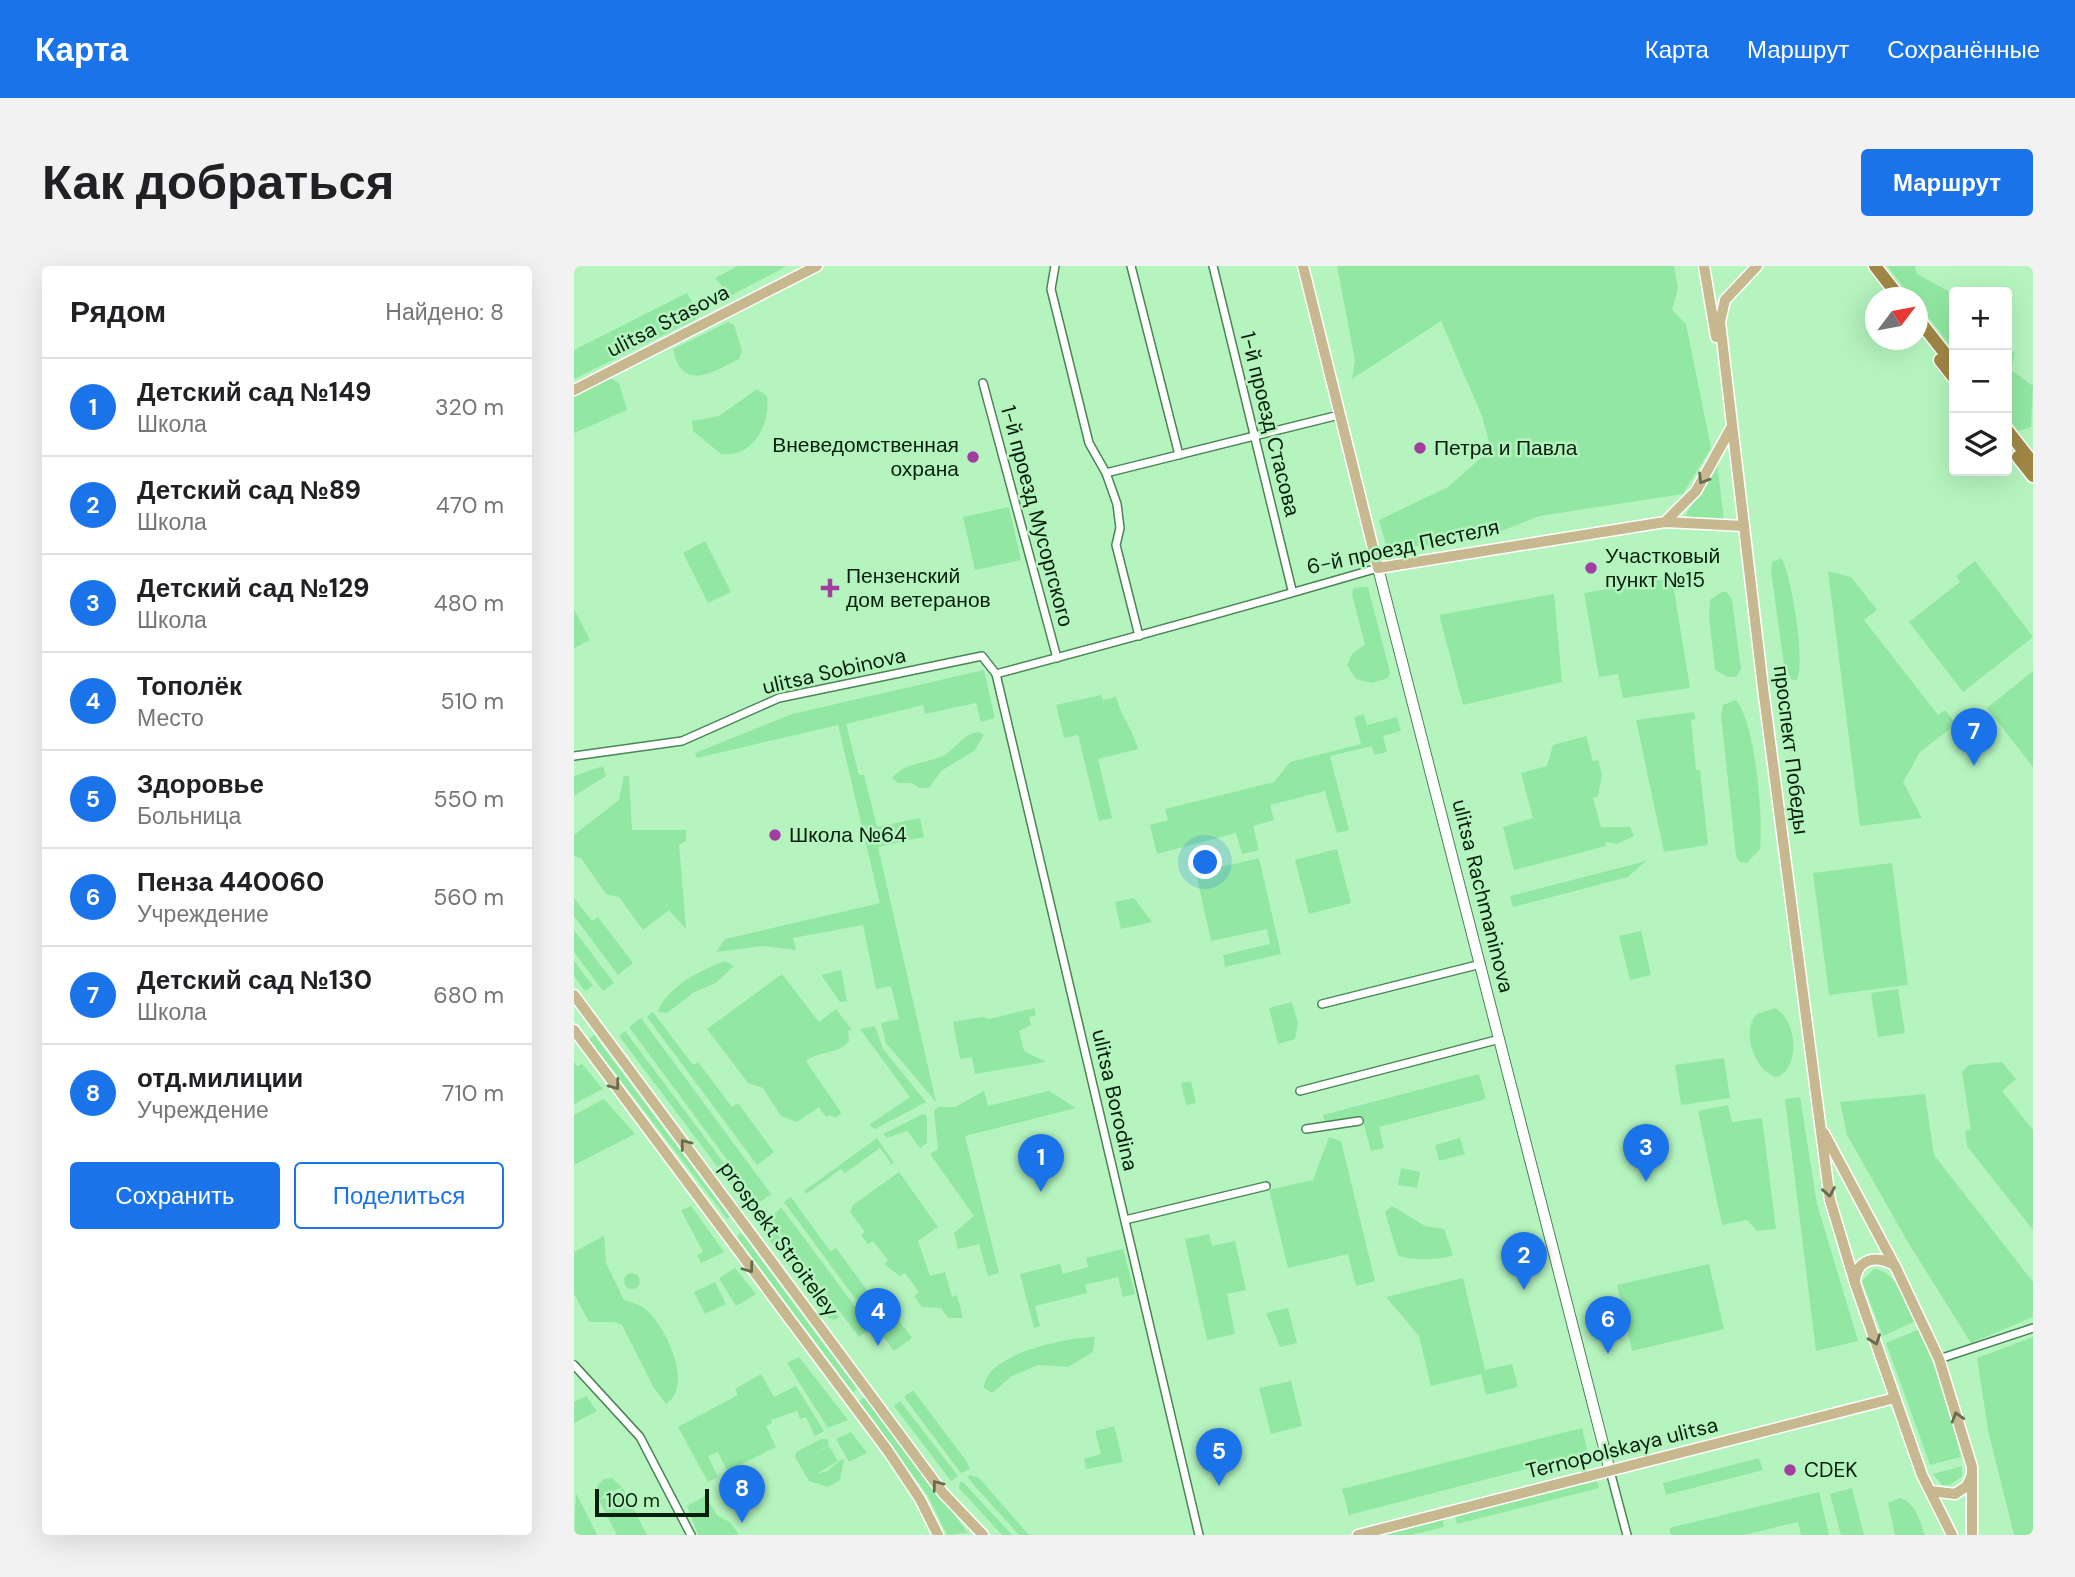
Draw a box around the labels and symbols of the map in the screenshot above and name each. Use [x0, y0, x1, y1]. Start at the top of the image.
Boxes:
street label: ulitsa Stasova [602, 278, 734, 364]
north arrow [1865, 287, 1928, 350]
street label: 1-й проезд Стасова [1234, 329, 1307, 520]
street label: 1-й проезд Мусоргского [994, 402, 1080, 630]
place label: Вневедомственная охрана [772, 431, 959, 483]
place label: Петра и Павла [1434, 434, 1578, 462]
marker: Петра и Павла [1412, 440, 1428, 456]
marker: Вневедомственная охрана [965, 449, 981, 465]
one-way arrow [1698, 471, 1711, 484]
street label: 6-й проезд Пестеля [1304, 513, 1502, 581]
place label: Участковый пункт №15 [1605, 542, 1720, 594]
marker: Участковый пункт №15 [1583, 560, 1599, 576]
place label: Пензенский дом ветеранов [846, 562, 991, 614]
marker: Пензенский дом ветеранов [820, 578, 840, 598]
street label: ulitsa Sobinova [760, 641, 908, 701]
street label: проспект Победы [1767, 664, 1815, 836]
pin: 7 [1951, 708, 1997, 766]
street label: ulitsa Rachmaninova [1445, 796, 1521, 996]
place label: Школа №64 [789, 821, 907, 849]
marker: Школа №64 [767, 827, 783, 843]
your location [1188, 845, 1222, 879]
street label: ulitsa Borodina [1085, 1027, 1145, 1173]
one-way arrow [606, 1077, 619, 1090]
pin: 3 [1623, 1124, 1669, 1182]
pin: 1 [1018, 1134, 1064, 1192]
one-way arrow [681, 1140, 693, 1152]
street label: prospekt Stroiteley [713, 1156, 845, 1323]
one-way arrow [1821, 1186, 1836, 1198]
pin: 2 [1501, 1232, 1547, 1290]
one-way arrow [741, 1260, 754, 1273]
pin: 4 [855, 1288, 901, 1346]
pin: 6 [1585, 1296, 1631, 1354]
one-way arrow [1867, 1334, 1881, 1346]
street label: Ternopolskaya ulitsa [1523, 1411, 1721, 1485]
one-way arrow [1950, 1411, 1965, 1423]
pin: 5 [1196, 1428, 1242, 1486]
place label: CDEK [1804, 1456, 1858, 1484]
marker: CDEK [1782, 1462, 1798, 1478]
pin: 8 [719, 1465, 765, 1523]
one-way arrow [933, 1480, 946, 1492]
scale bar [595, 1486, 709, 1518]

